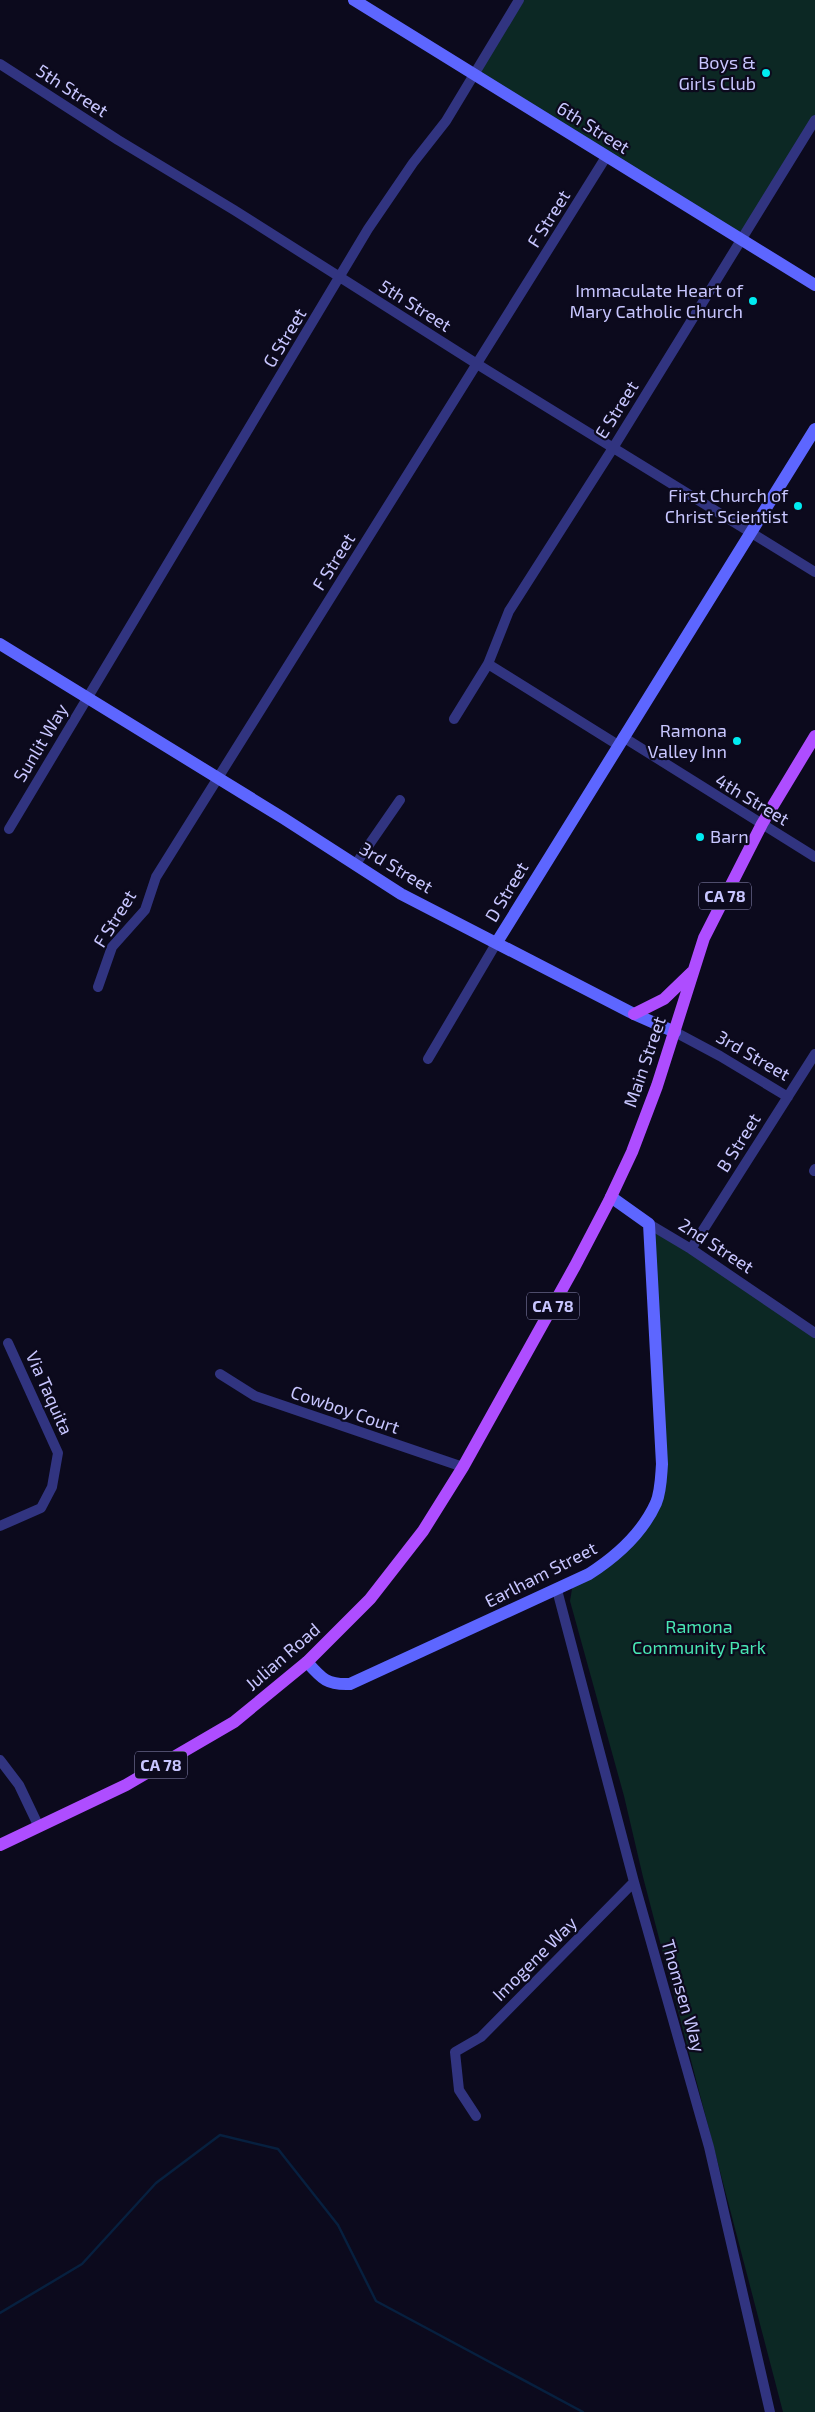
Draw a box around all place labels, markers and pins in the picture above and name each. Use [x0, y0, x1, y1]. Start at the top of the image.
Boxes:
place label: Boys & Girls Club [678, 51, 756, 94]
marker: Boys & Girls Club [760, 67, 772, 79]
place label: Immaculate Heart of Mary Catholic Church [569, 279, 744, 322]
marker: Immaculate Heart of Mary Catholic Church [747, 295, 759, 307]
place label: First Church of Christ Scientist [665, 484, 789, 527]
marker: First Church of Christ Scientist [792, 500, 804, 512]
place label: Ramona Valley Inn [648, 719, 727, 762]
marker: Ramona Valley Inn [731, 735, 743, 747]
place label: Barn [710, 825, 749, 847]
marker: Barn [694, 831, 706, 843]

